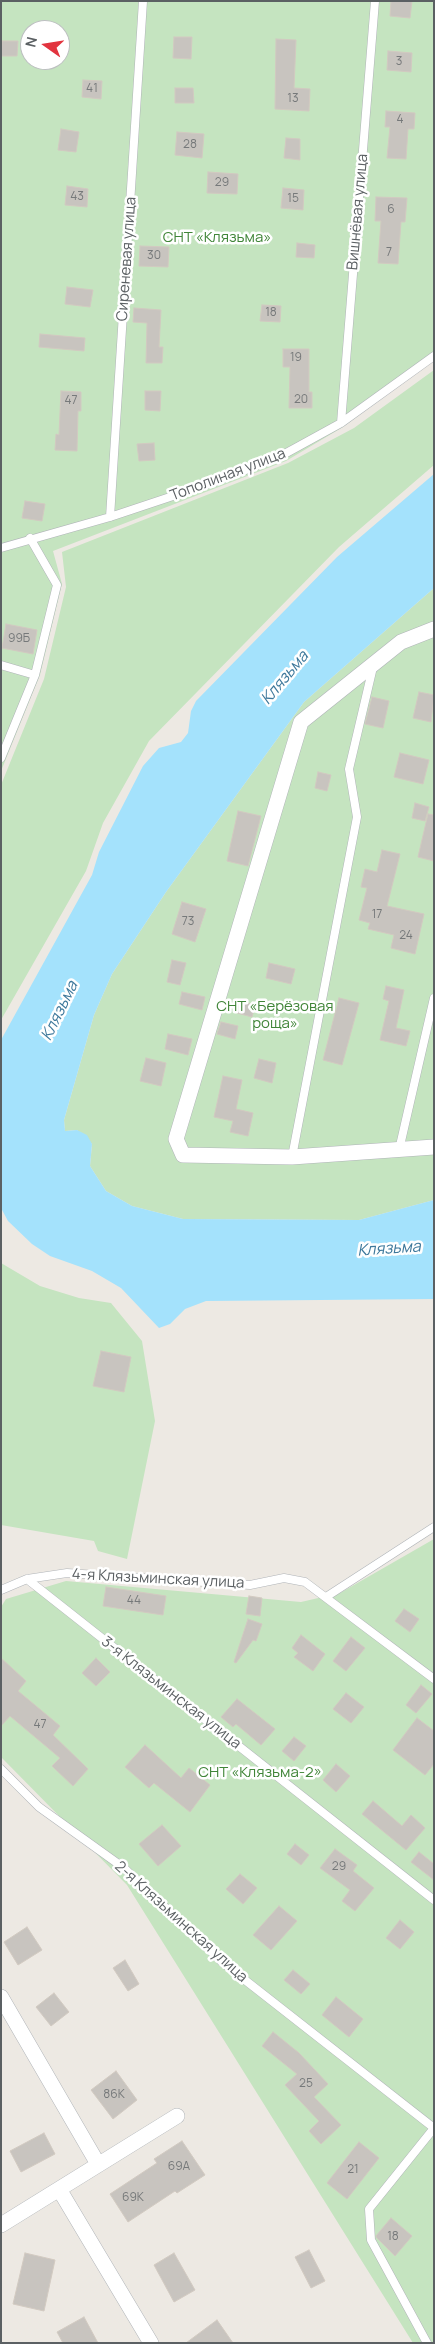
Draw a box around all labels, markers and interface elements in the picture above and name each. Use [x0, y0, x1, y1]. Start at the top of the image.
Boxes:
north arrow [20, 20, 70, 70]
text: N [20, 35, 41, 49]
house number: 3 [396, 55, 402, 69]
house number: 41 [86, 82, 98, 96]
house number: 13 [287, 92, 299, 106]
house number: 4 [396, 113, 404, 127]
house number: 28 [183, 138, 197, 152]
street label: Вишнёвая улица [344, 153, 372, 271]
house number: 29 [215, 176, 229, 190]
house number: 43 [70, 190, 84, 204]
house number: 15 [287, 192, 299, 206]
street label: Сиреневая улица [114, 196, 140, 322]
house number: 6 [387, 203, 395, 217]
park label: СНТ «Клязьма» [163, 229, 271, 247]
house number: 7 [386, 246, 392, 260]
house number: 30 [147, 249, 161, 263]
house number: 18 [265, 306, 277, 320]
house number: 19 [290, 351, 302, 365]
house number: 20 [294, 393, 308, 407]
house number: 47 [64, 394, 78, 408]
street label: Тополиная улица [168, 445, 288, 505]
house number: 99Б [8, 632, 30, 646]
water label: Клязьма [257, 648, 313, 708]
house number: 17 [372, 908, 382, 922]
house number: 73 [182, 915, 194, 929]
house number: 24 [399, 929, 413, 943]
water label: Клязьма [37, 978, 83, 1044]
park label: СНТ «Берёзовая роща» [216, 998, 334, 1033]
water label: Клязьма [357, 1237, 421, 1261]
street label: 4-я Клязьминская улица [71, 1565, 245, 1593]
house number: 44 [127, 1594, 141, 1608]
street label: 3-я Клязьминская улица [98, 1633, 244, 1753]
house number: 47 [33, 1718, 47, 1732]
park label: СНТ «Клязьма-2» [198, 1764, 322, 1782]
street label: 2-я Клязьминская улица [111, 1858, 251, 1986]
house number: 29 [332, 1860, 346, 1874]
house number: 25 [299, 2077, 313, 2091]
house number: 86К [103, 2088, 125, 2102]
house number: 69А [168, 2160, 190, 2174]
house number: 21 [347, 2163, 359, 2177]
house number: 69К [122, 2191, 144, 2205]
house number: 18 [387, 2230, 399, 2244]

